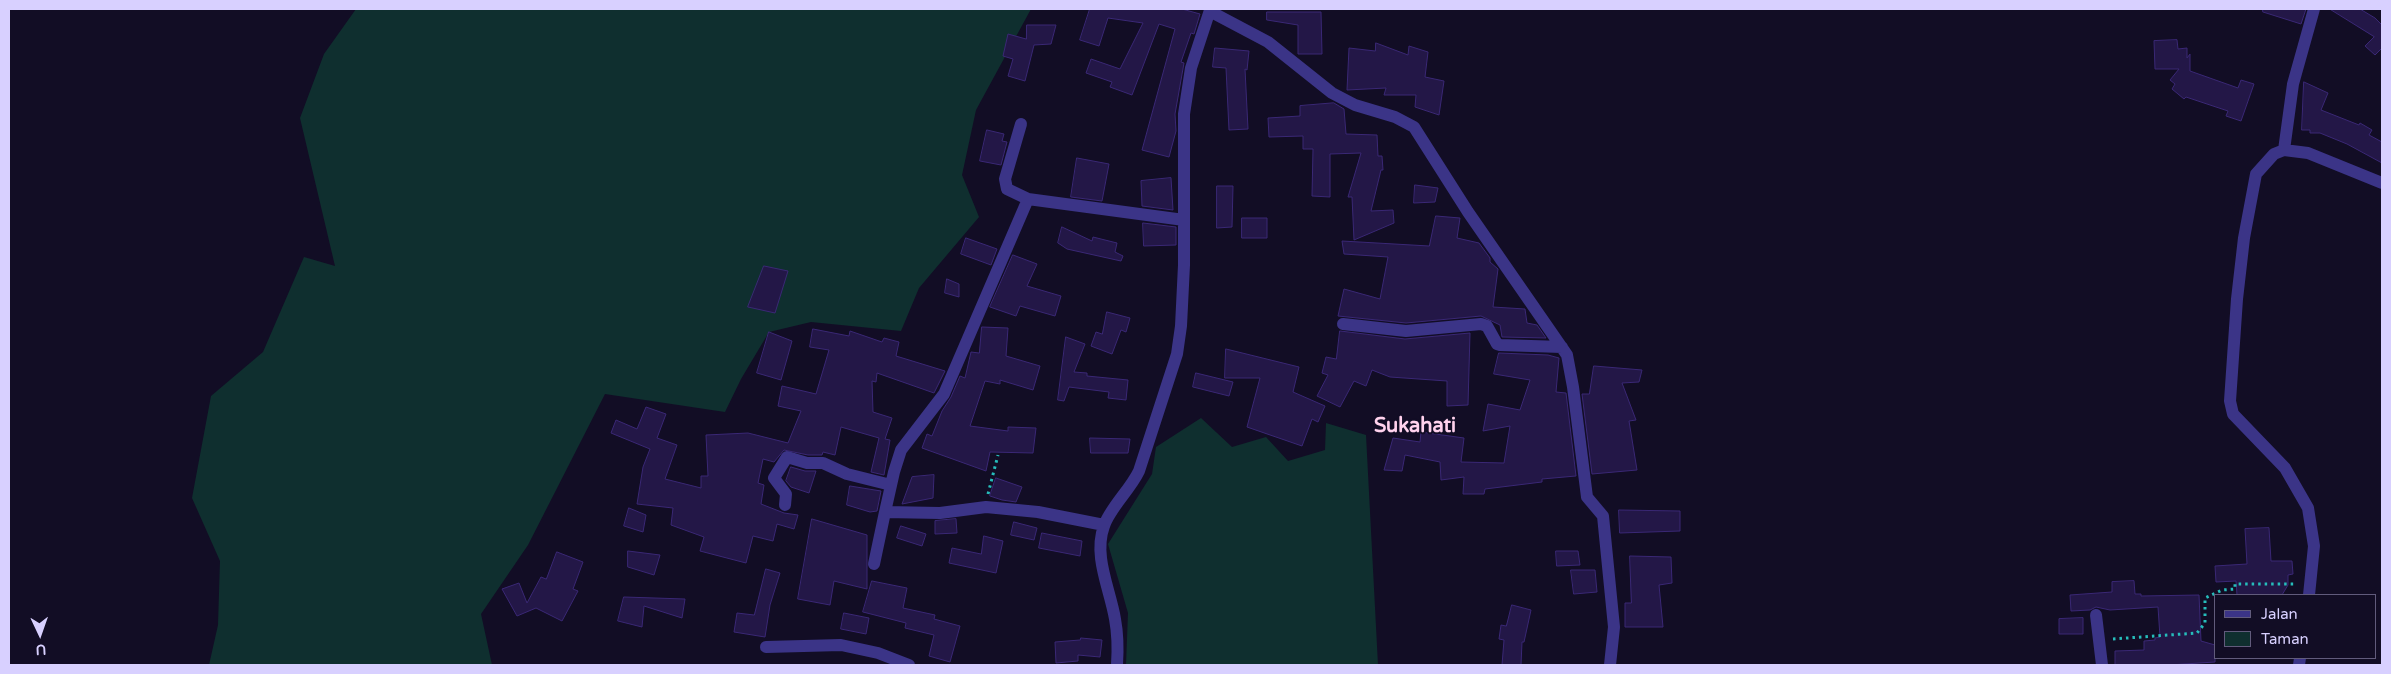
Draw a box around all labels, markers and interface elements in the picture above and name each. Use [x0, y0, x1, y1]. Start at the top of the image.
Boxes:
district label: Sukahati [1374, 415, 1456, 439]
legend [2214, 594, 2376, 659]
text: Jalan [2261, 605, 2298, 623]
north arrow [15, 609, 65, 659]
text: Taman [2261, 630, 2309, 648]
text: U [35, 641, 47, 658]

